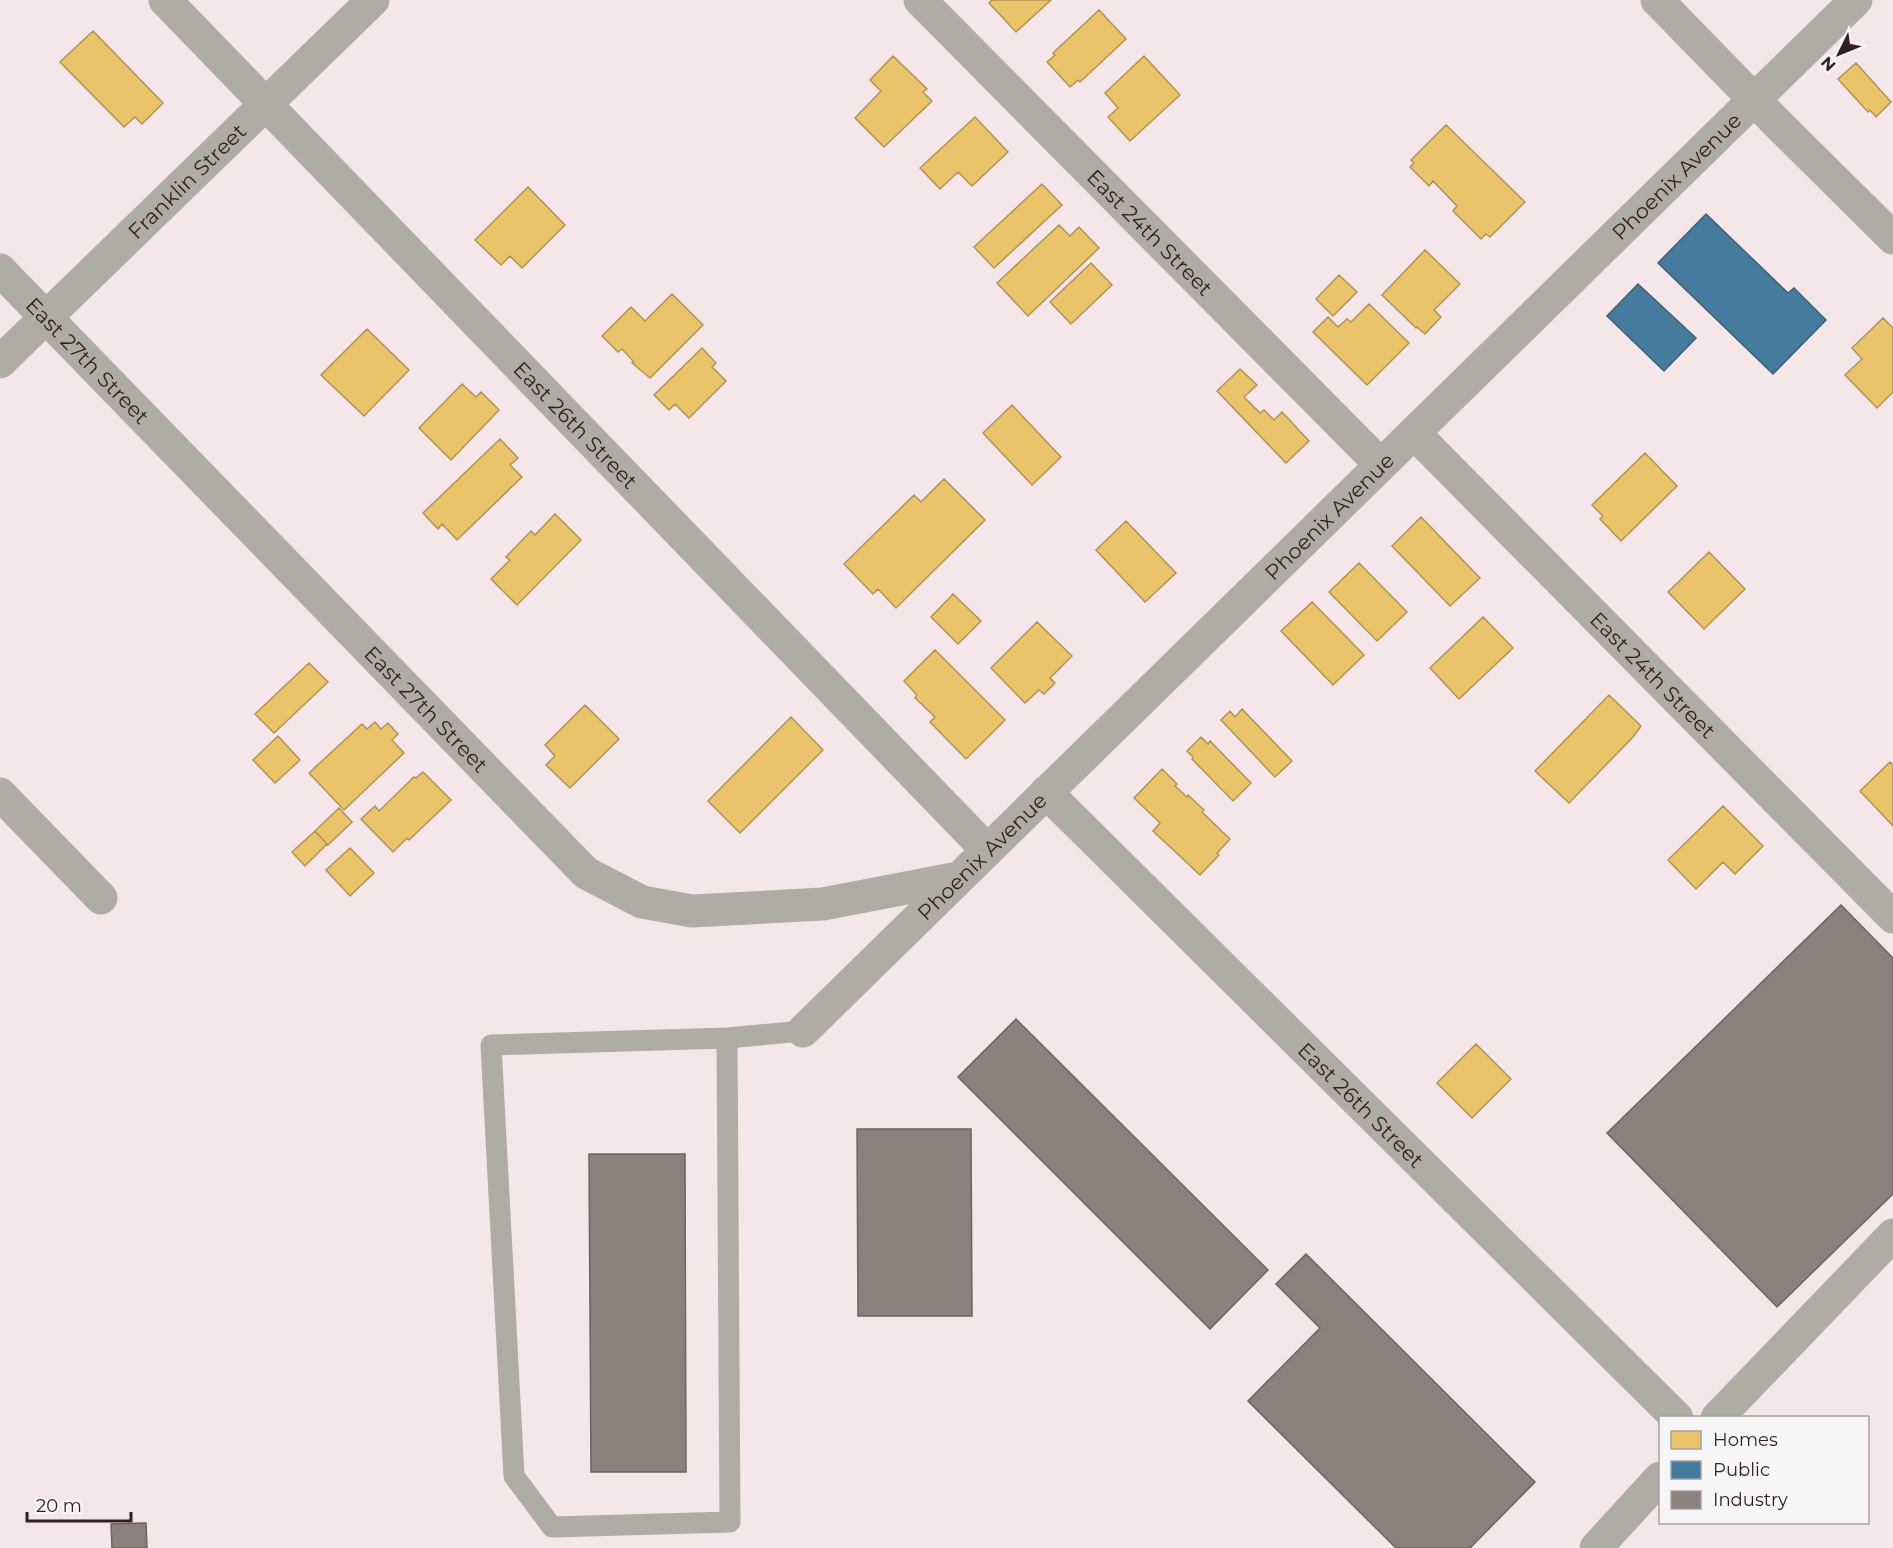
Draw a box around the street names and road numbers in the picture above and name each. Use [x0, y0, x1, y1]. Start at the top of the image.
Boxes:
street label: Phoenix Avenue [1606, 107, 1746, 245]
street label: Franklin Street [122, 118, 251, 244]
street label: East 24th Street [1082, 164, 1218, 301]
street label: East 27th Street [21, 292, 155, 429]
street label: East 26th Street [509, 356, 643, 494]
street label: Phoenix Avenue [1259, 447, 1399, 585]
street label: East 24th Street [1585, 606, 1721, 743]
street label: East 27th Street [360, 641, 493, 777]
street label: Phoenix Avenue [912, 787, 1051, 925]
street label: East 26th Street [1293, 1037, 1429, 1172]

